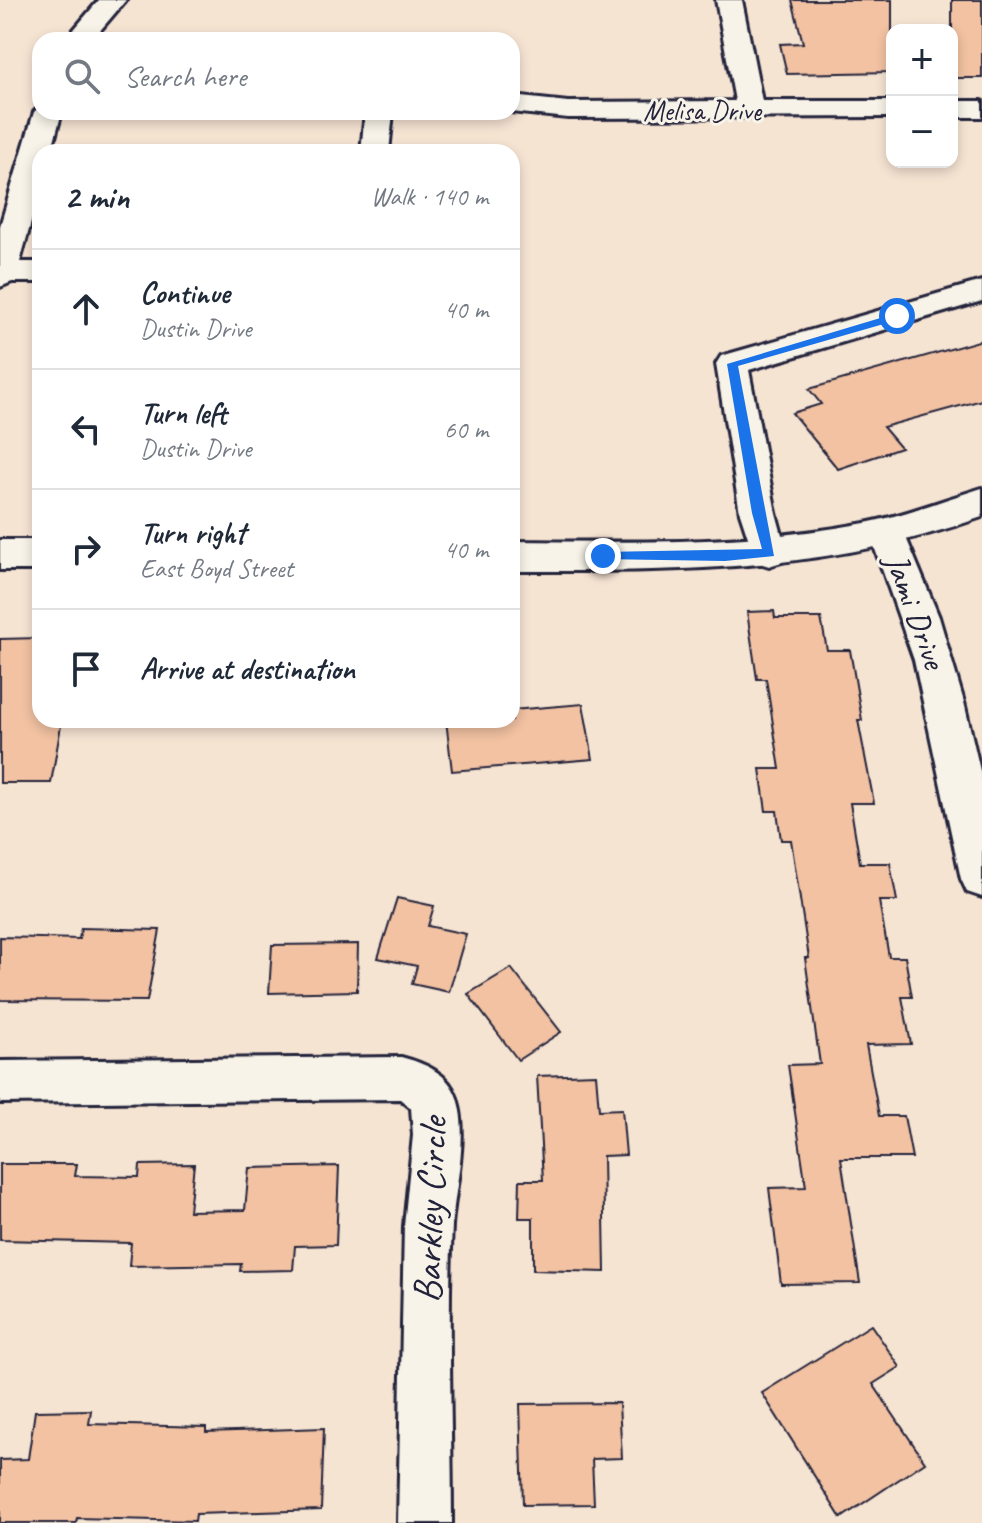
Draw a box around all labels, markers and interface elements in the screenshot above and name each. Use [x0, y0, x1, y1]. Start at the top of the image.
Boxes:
map controls [886, 24, 958, 168]
button: + [886, 24, 958, 96]
search box [32, 32, 520, 120]
icon: search [60, 54, 104, 98]
text: Search here [124, 57, 246, 95]
street label: Melisa Drive [643, 93, 763, 128]
button: − [886, 96, 958, 168]
text: 2 min [64, 175, 129, 218]
text: Walk · 140 m [371, 180, 488, 213]
text: Continue [140, 274, 230, 312]
icon: ahead [64, 287, 108, 331]
text: 40 m [444, 293, 488, 326]
route start [879, 298, 915, 334]
text: Dustin Drive [140, 312, 252, 345]
text: Turn left [140, 394, 227, 432]
icon: left [64, 407, 108, 451]
text: 60 m [444, 413, 488, 446]
text: Dustin Drive [140, 432, 252, 465]
text: Turn right [140, 514, 245, 552]
icon: right [64, 527, 108, 571]
text: 40 m [444, 533, 488, 566]
route end [585, 538, 621, 574]
street label: Jami Drive [875, 546, 958, 677]
text: East Boyd Street [140, 552, 293, 585]
icon: arrive [64, 647, 108, 691]
text: Arrive at destination [140, 650, 355, 688]
street label: Barkley Circle [402, 1113, 458, 1304]

